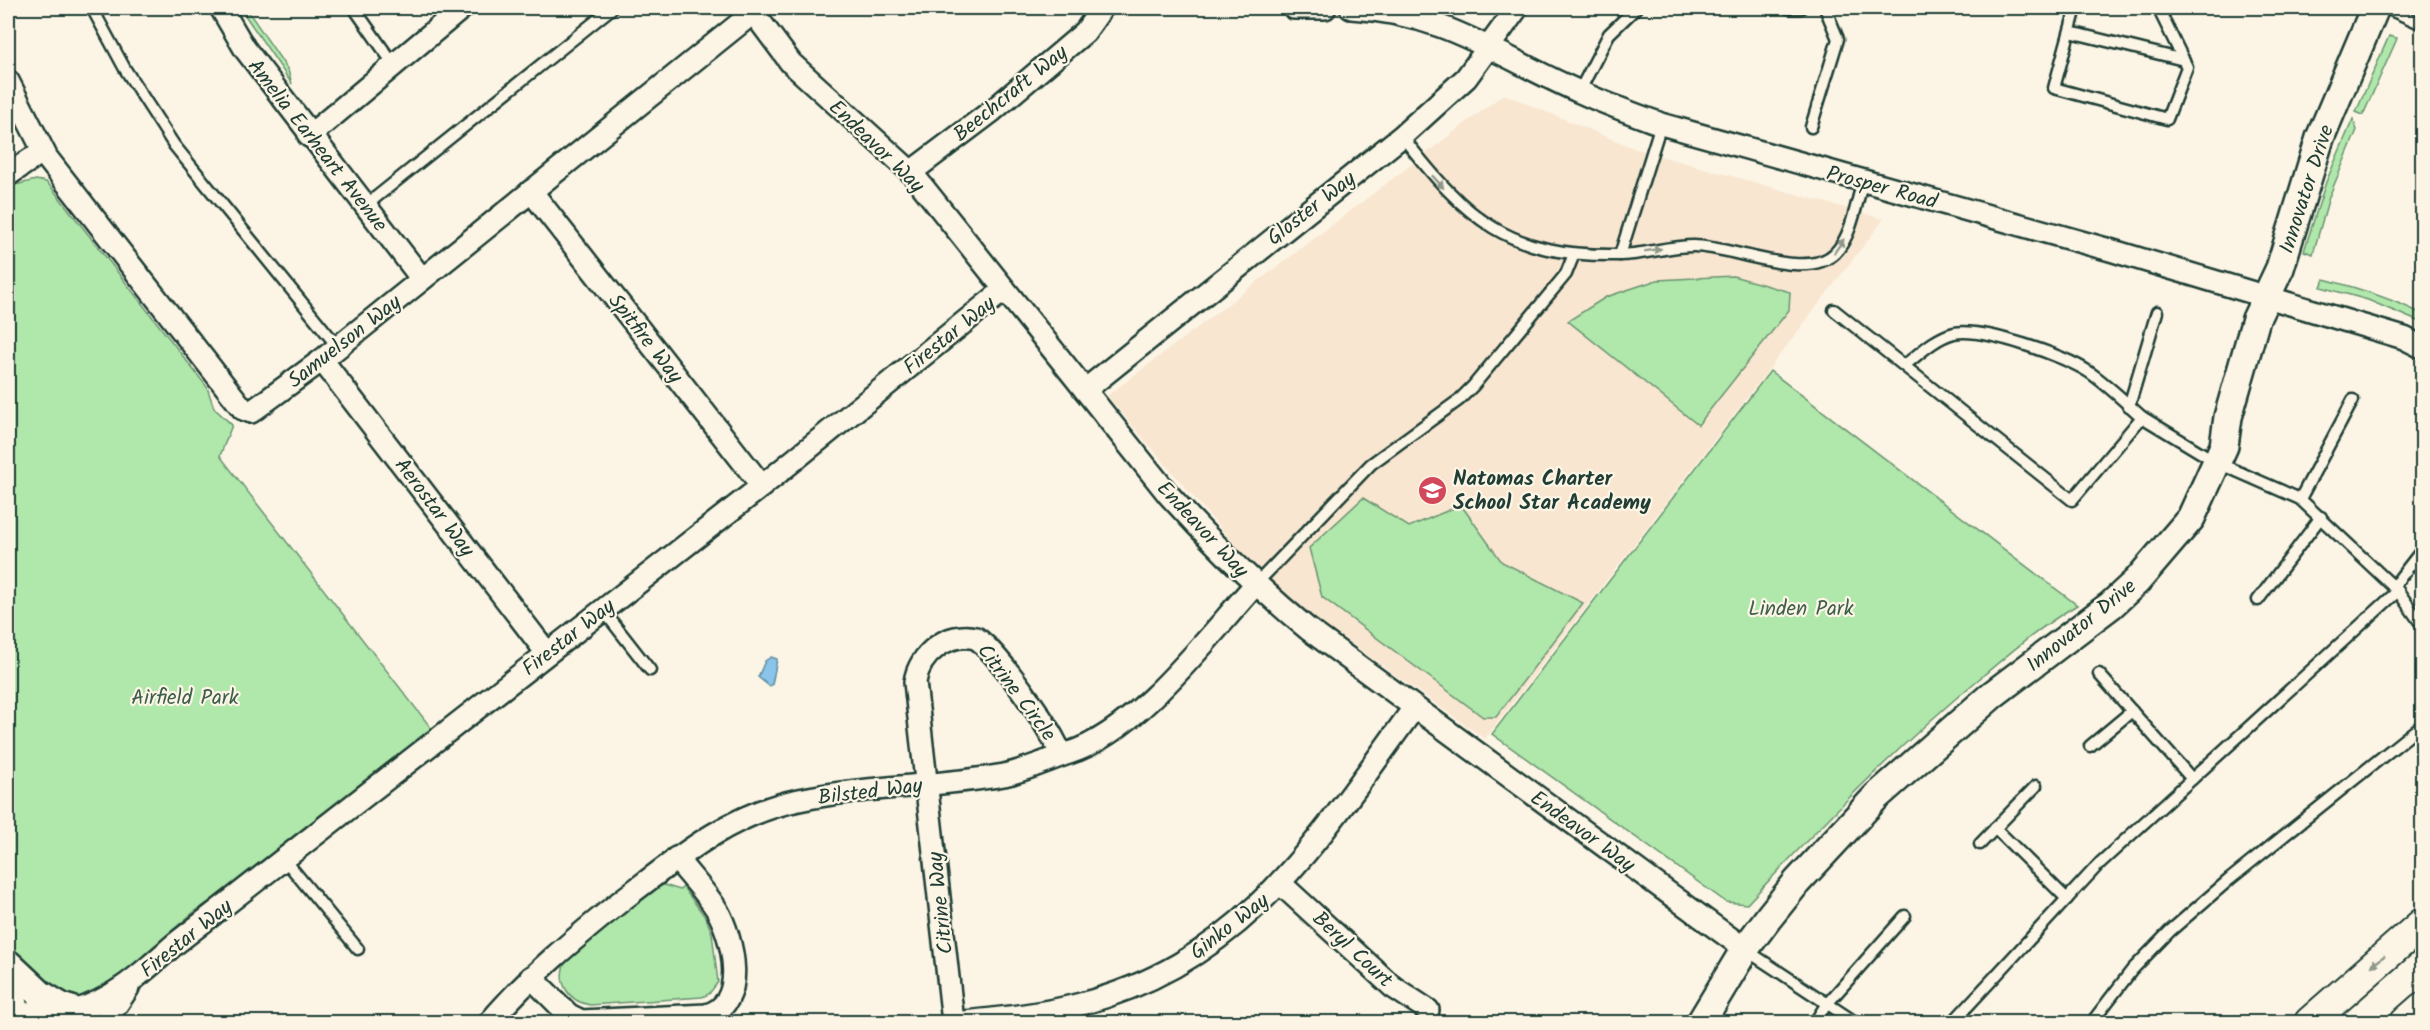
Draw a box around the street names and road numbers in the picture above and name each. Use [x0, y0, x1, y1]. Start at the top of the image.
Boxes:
street label: Beechcraft Way [946, 37, 1076, 151]
street label: Amelia Earheart Avenue [238, 52, 396, 240]
street label: Endeavor Way [820, 92, 932, 202]
street label: Innovator Drive [2271, 120, 2344, 258]
street label: Prosper Road [1822, 158, 1941, 219]
street label: Gloster Way [1260, 164, 1364, 255]
street label: Samuelson Way [281, 287, 409, 397]
street label: Spitfire Way [599, 287, 691, 391]
street label: Firestar Way [897, 288, 1003, 384]
street label: Aerostar Way [385, 451, 482, 565]
street label: Endeavor Way [1148, 474, 1256, 586]
street label: Innovator Drive [2020, 571, 2145, 681]
street label: Firestar Way [515, 591, 623, 685]
street label: Citrine Circle [968, 637, 1064, 749]
street label: Bilsted Way [816, 770, 924, 815]
street label: Endeavor Way [1523, 783, 1642, 882]
street label: Citrine Way [920, 850, 963, 956]
street label: Ginko Way [1183, 885, 1277, 969]
street label: Firestar Way [134, 891, 240, 987]
street label: Beryl Court [1304, 904, 1401, 997]

